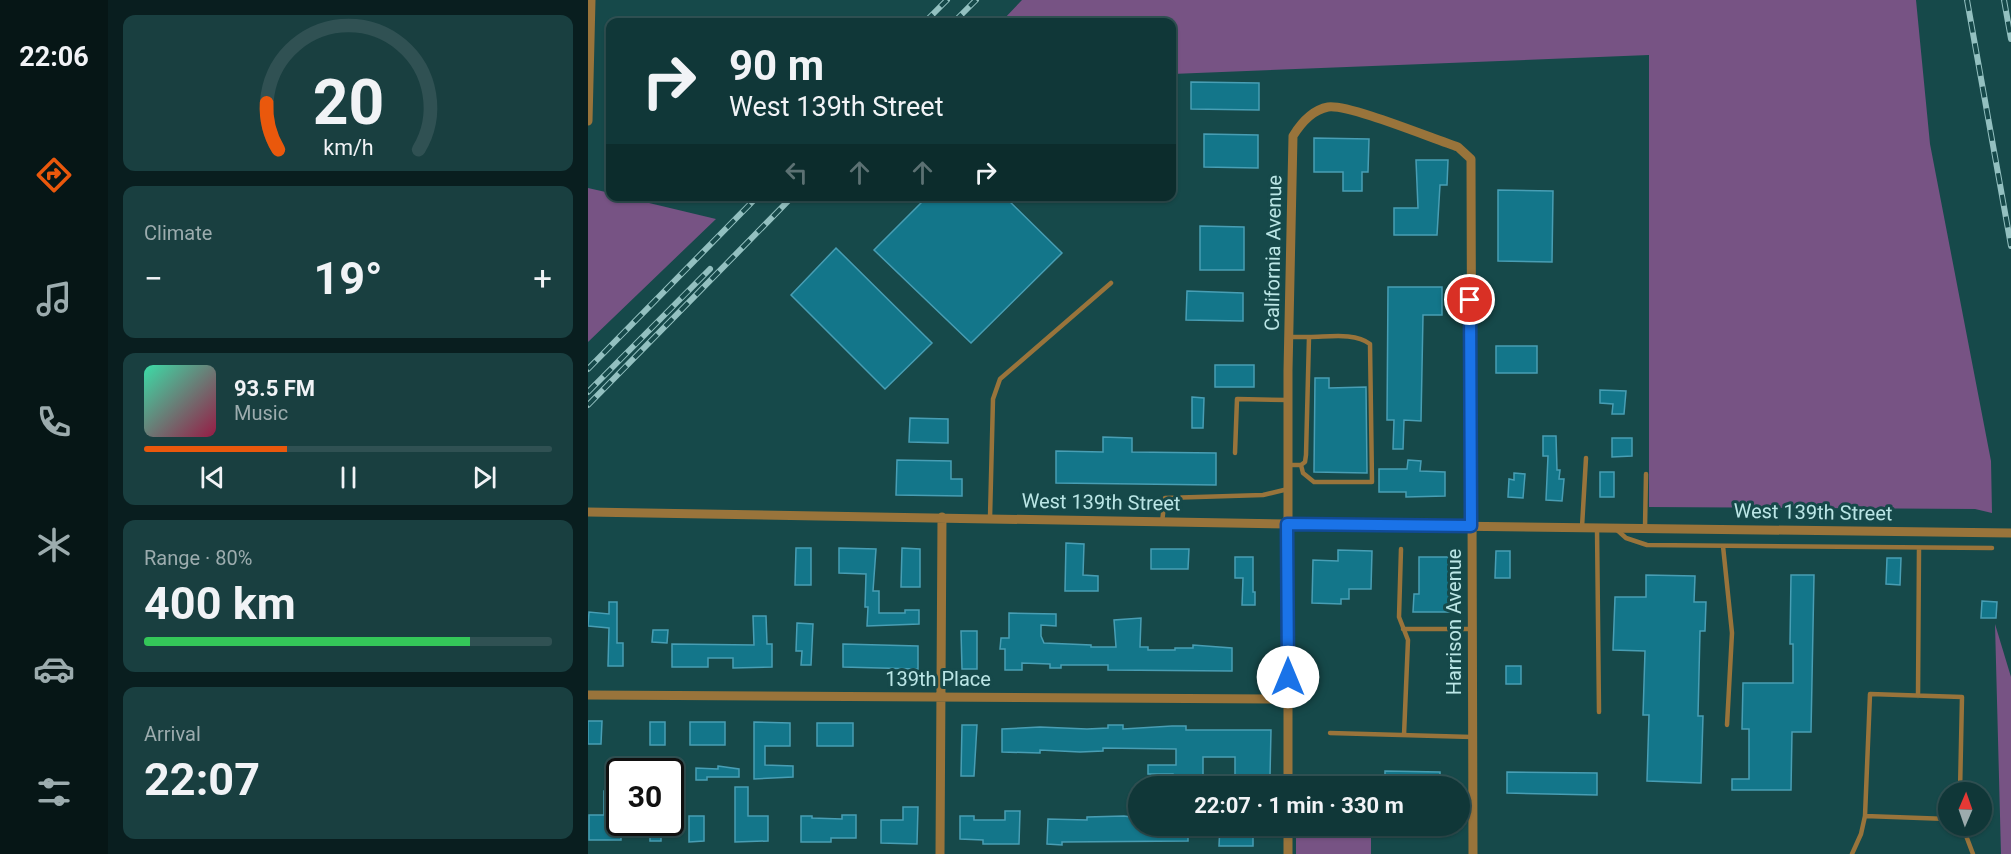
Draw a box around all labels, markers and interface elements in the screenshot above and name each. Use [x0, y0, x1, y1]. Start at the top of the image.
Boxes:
text: 22:06 [19, 41, 89, 73]
text: 90 m [729, 41, 824, 90]
icon: right [630, 42, 708, 120]
text: 20 [312, 66, 384, 139]
text: West 139th Street [729, 91, 943, 123]
text: km/h [323, 135, 373, 160]
icon: directions [33, 154, 75, 196]
icon: left [780, 156, 813, 189]
icon: ahead [843, 156, 876, 189]
icon: ahead [906, 156, 939, 189]
icon: right [969, 156, 1002, 189]
street label: California Avenue [1260, 175, 1286, 331]
text: Climate [144, 221, 212, 245]
text: 19° [313, 252, 383, 305]
text: − [144, 259, 163, 298]
text: + [533, 259, 552, 298]
pin [1444, 274, 1495, 325]
icon: music [33, 278, 75, 320]
icon: arrive [1453, 283, 1486, 316]
text: 93.5 FM [234, 376, 315, 401]
icon: phone [33, 401, 75, 443]
text: Music [234, 401, 288, 425]
icon: previous [196, 461, 229, 494]
icon: pause [332, 461, 365, 494]
icon: next [468, 461, 501, 494]
street label: West 139th Street [1021, 489, 1181, 515]
street label: West 139th Street [1733, 499, 1893, 525]
icon: climate [33, 524, 75, 566]
text: Range · 80% [144, 546, 252, 570]
street label: Harrison Avenue [1442, 549, 1466, 695]
text: 400 km [144, 577, 296, 630]
position arrow [1256, 645, 1320, 709]
icon: car [33, 648, 75, 690]
street label: 139th Place [885, 667, 991, 691]
text: Arrival [144, 722, 201, 746]
text: 22:07 [144, 753, 260, 806]
speed limit sign: 30 [606, 758, 684, 836]
icon: filters [33, 771, 75, 813]
north arrow [1938, 782, 1992, 836]
map controls [1938, 782, 1992, 836]
text: 22:07 · 1 min · 330 m [1194, 793, 1404, 818]

